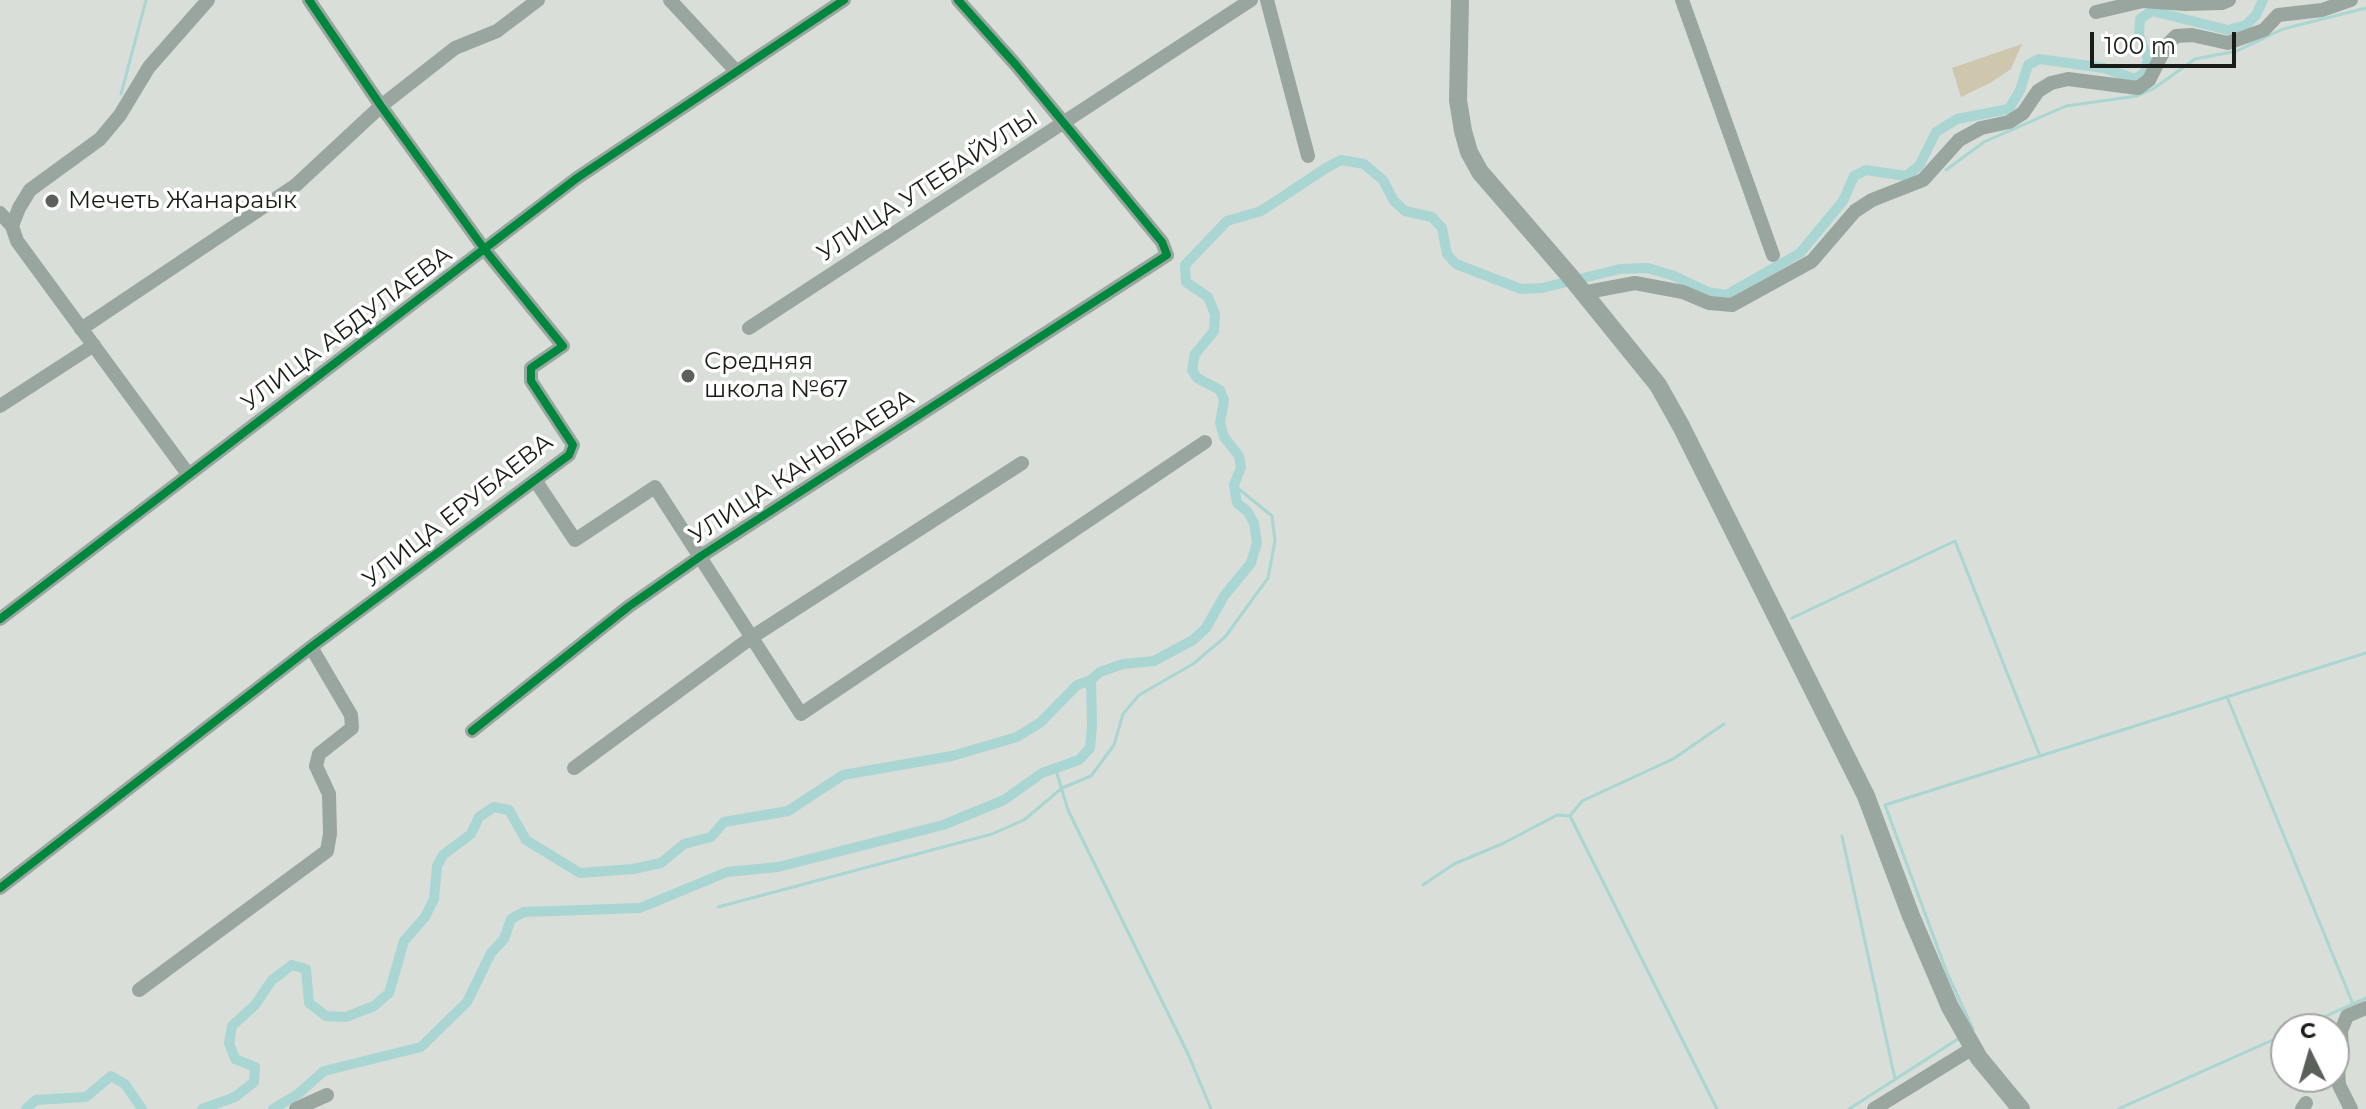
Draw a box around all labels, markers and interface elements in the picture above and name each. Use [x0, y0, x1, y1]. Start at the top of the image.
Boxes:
scale bar [2094, 16, 2240, 66]
text: 100 m [2104, 31, 2176, 60]
street label: УЛИЦА УТЕБАЙУЛЫ [812, 104, 1044, 268]
place label: Мечеть Жанараык [68, 187, 297, 215]
marker: Мечеть Жанараык [43, 192, 61, 210]
street label: УЛИЦА АБДУЛАЕВА [236, 240, 458, 418]
place label: Средняя школа №67 [704, 348, 848, 404]
marker: Средняя школа №67 [679, 367, 697, 385]
street label: УЛИЦА КАНЫБАЕВА [684, 383, 920, 551]
street label: УЛИЦА ЕРУБАЕВА [357, 428, 559, 594]
north arrow [2270, 1013, 2350, 1093]
text: С [2299, 1016, 2317, 1045]

